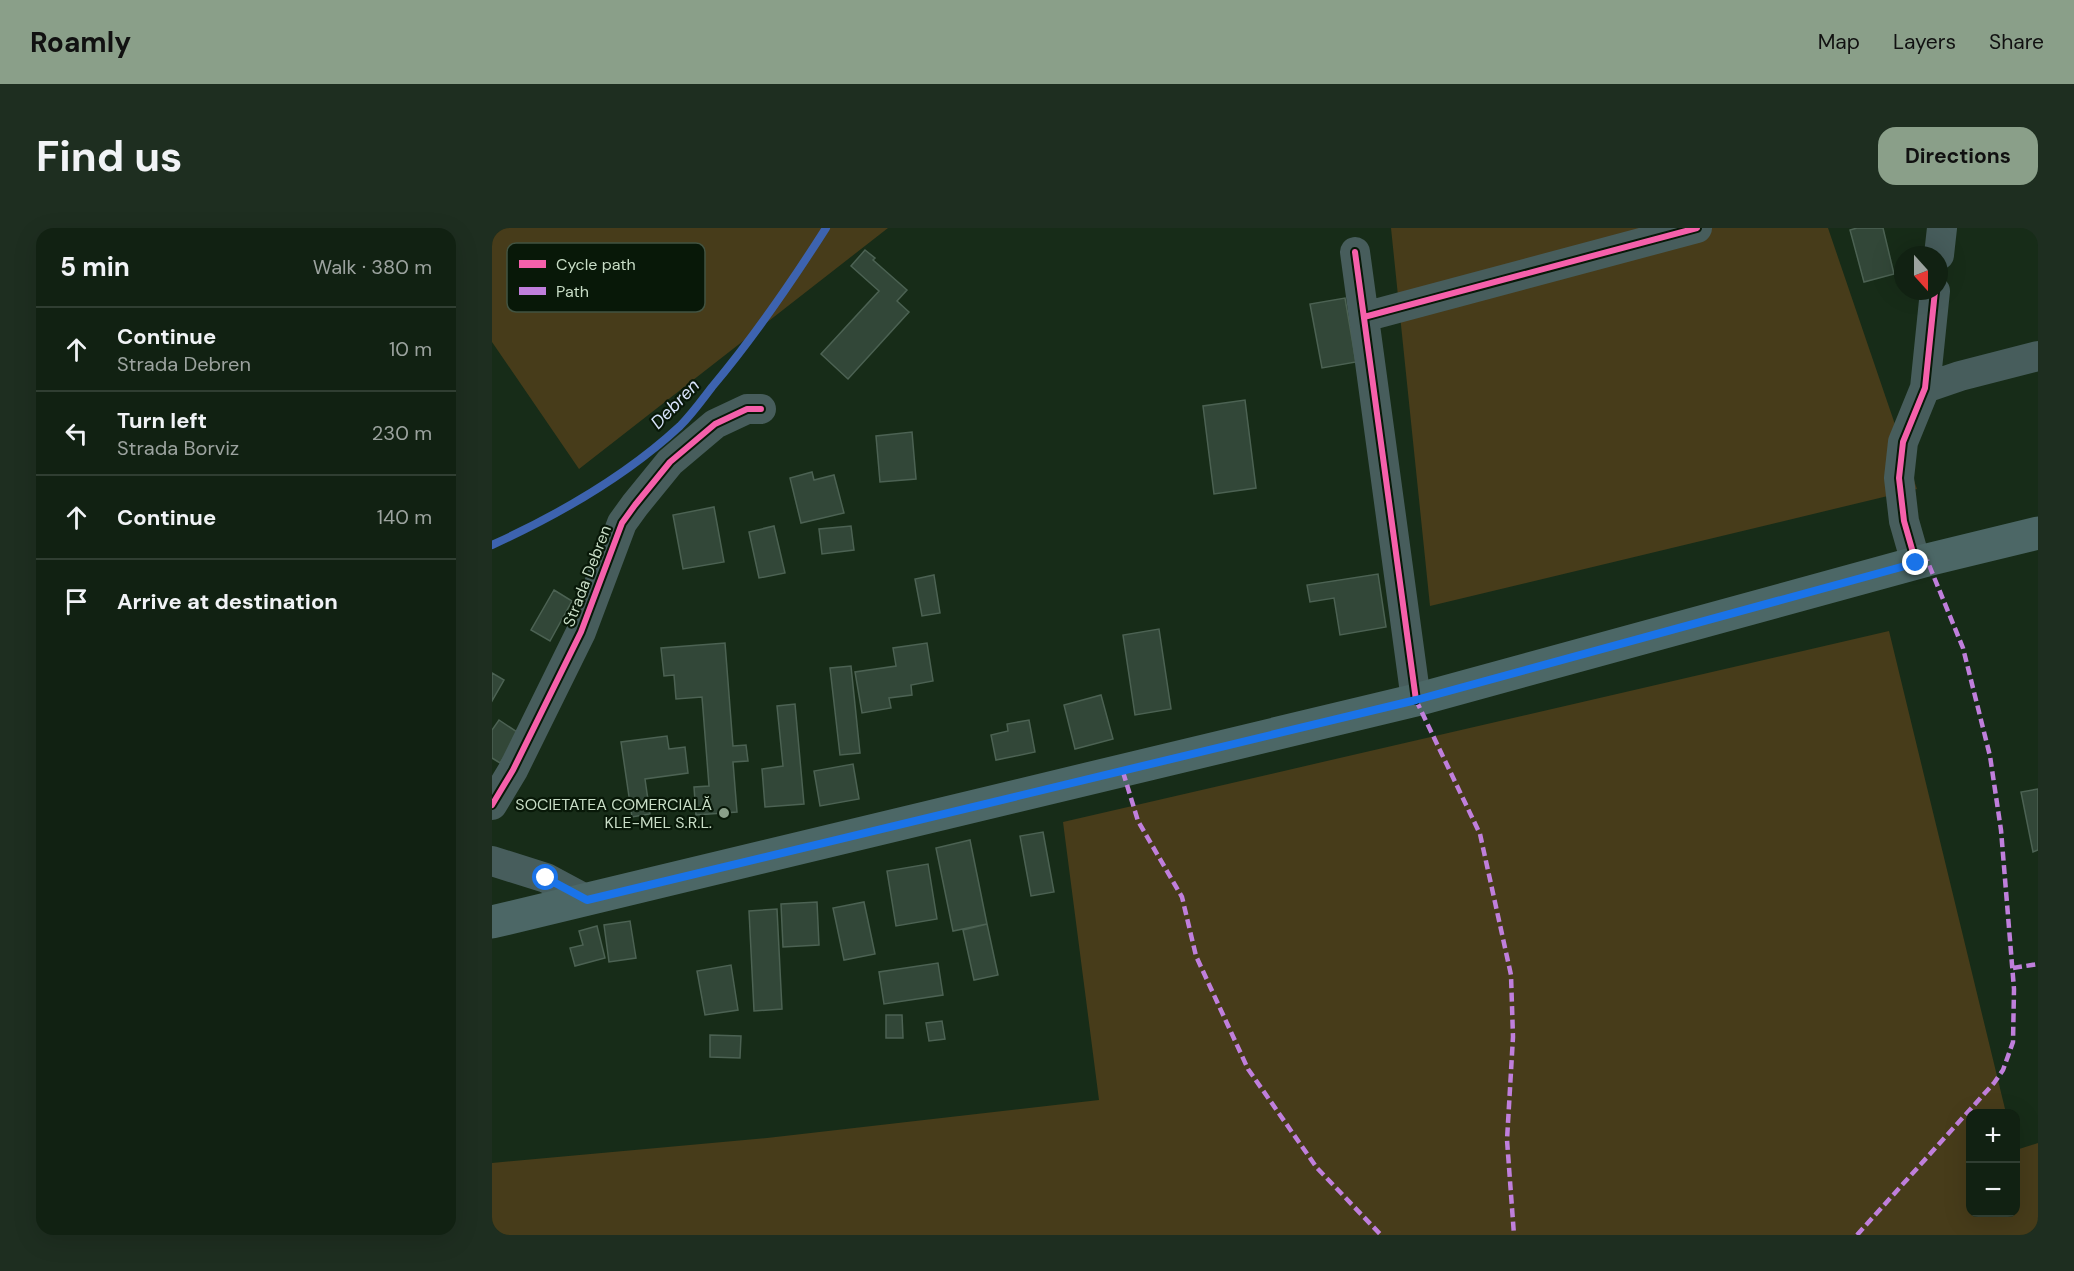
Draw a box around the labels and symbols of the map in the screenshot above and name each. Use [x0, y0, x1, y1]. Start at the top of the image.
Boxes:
legend [507, 243, 705, 312]
north arrow [1894, 246, 1948, 300]
text: Cycle path [556, 254, 636, 275]
text: Path [556, 281, 589, 302]
water label: Debren [645, 374, 705, 434]
street label: Strada Debren [558, 522, 616, 630]
route end [1902, 549, 1928, 575]
place label: SOCIETATEA COMERCIALĂ KLE-MEL S.R.L. [515, 794, 712, 833]
marker: SOCIETATEA COMERCIALĂ KLE-MEL S.R.L. [717, 806, 731, 820]
route start [532, 864, 558, 890]

